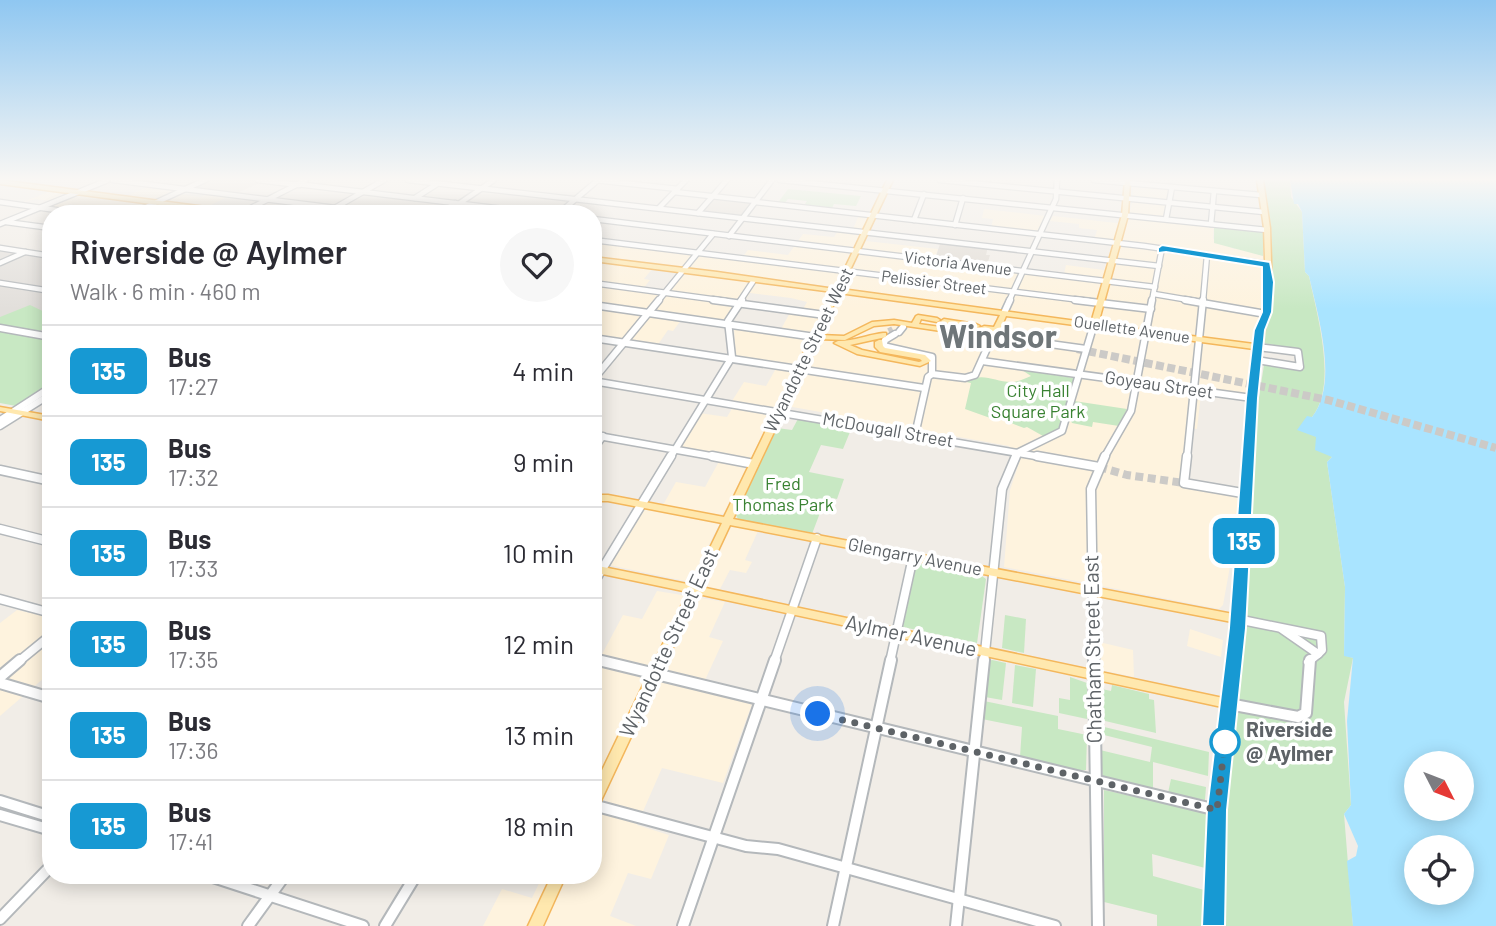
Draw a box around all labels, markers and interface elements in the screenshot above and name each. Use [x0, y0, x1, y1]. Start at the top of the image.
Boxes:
button: heart [500, 228, 574, 302]
text: Riverside @ Aylmer [70, 231, 347, 271]
street label: Victoria Avenue [903, 246, 1013, 279]
street label: Wyandotte Street West [759, 264, 858, 435]
street label: Pelissier Street [880, 266, 988, 297]
text: Walk · 6 min · 460 m [70, 277, 261, 305]
street label: Ouellette Avenue [1073, 311, 1191, 346]
district label: Windsor [939, 316, 1057, 354]
text: Bus [168, 341, 211, 372]
text: 4 min [512, 355, 574, 386]
text: 135 [91, 356, 126, 385]
street label: Goyeau Street [1103, 365, 1215, 403]
text: 17:27 [168, 372, 218, 400]
park label: City Hall Square Park [991, 379, 1085, 422]
street label: McDougall Street [821, 407, 955, 451]
text: Bus [168, 432, 211, 463]
text: 9 min [513, 446, 574, 477]
text: 135 [91, 447, 126, 476]
text: 17:32 [168, 463, 219, 491]
park label: Fred Thomas Park [732, 472, 834, 515]
line badge: 135 [1204, 518, 1284, 564]
text: Bus [168, 523, 211, 554]
text: 135 [1227, 526, 1261, 555]
street label: Glengarry Avenue [846, 532, 984, 580]
text: 10 min [503, 537, 574, 568]
text: 135 [91, 538, 126, 567]
street label: Wyandotte Street East [613, 544, 722, 741]
text: 17:33 [168, 554, 218, 582]
street label: Chatham Street East [1077, 554, 1106, 744]
street label: Aylmer Avenue [843, 608, 979, 661]
text: Bus [168, 614, 211, 645]
text: 12 min [504, 628, 574, 659]
text: 135 [91, 629, 126, 658]
text: 17:35 [168, 645, 218, 673]
your location [800, 696, 835, 731]
text: Bus [168, 705, 211, 736]
place label: Riverside @ Aylmer [1246, 716, 1333, 765]
text: 13 min [504, 719, 574, 750]
text: 135 [91, 720, 126, 749]
marker: Riverside @ Aylmer [1210, 727, 1240, 757]
text: 17:36 [168, 736, 218, 764]
north arrow [1404, 751, 1474, 821]
map controls [1404, 751, 1474, 905]
text: Bus [168, 796, 211, 827]
text: 18 min [504, 810, 574, 841]
text: 135 [91, 811, 126, 840]
text: 17:41 [168, 827, 213, 855]
button: locate [1404, 835, 1474, 905]

